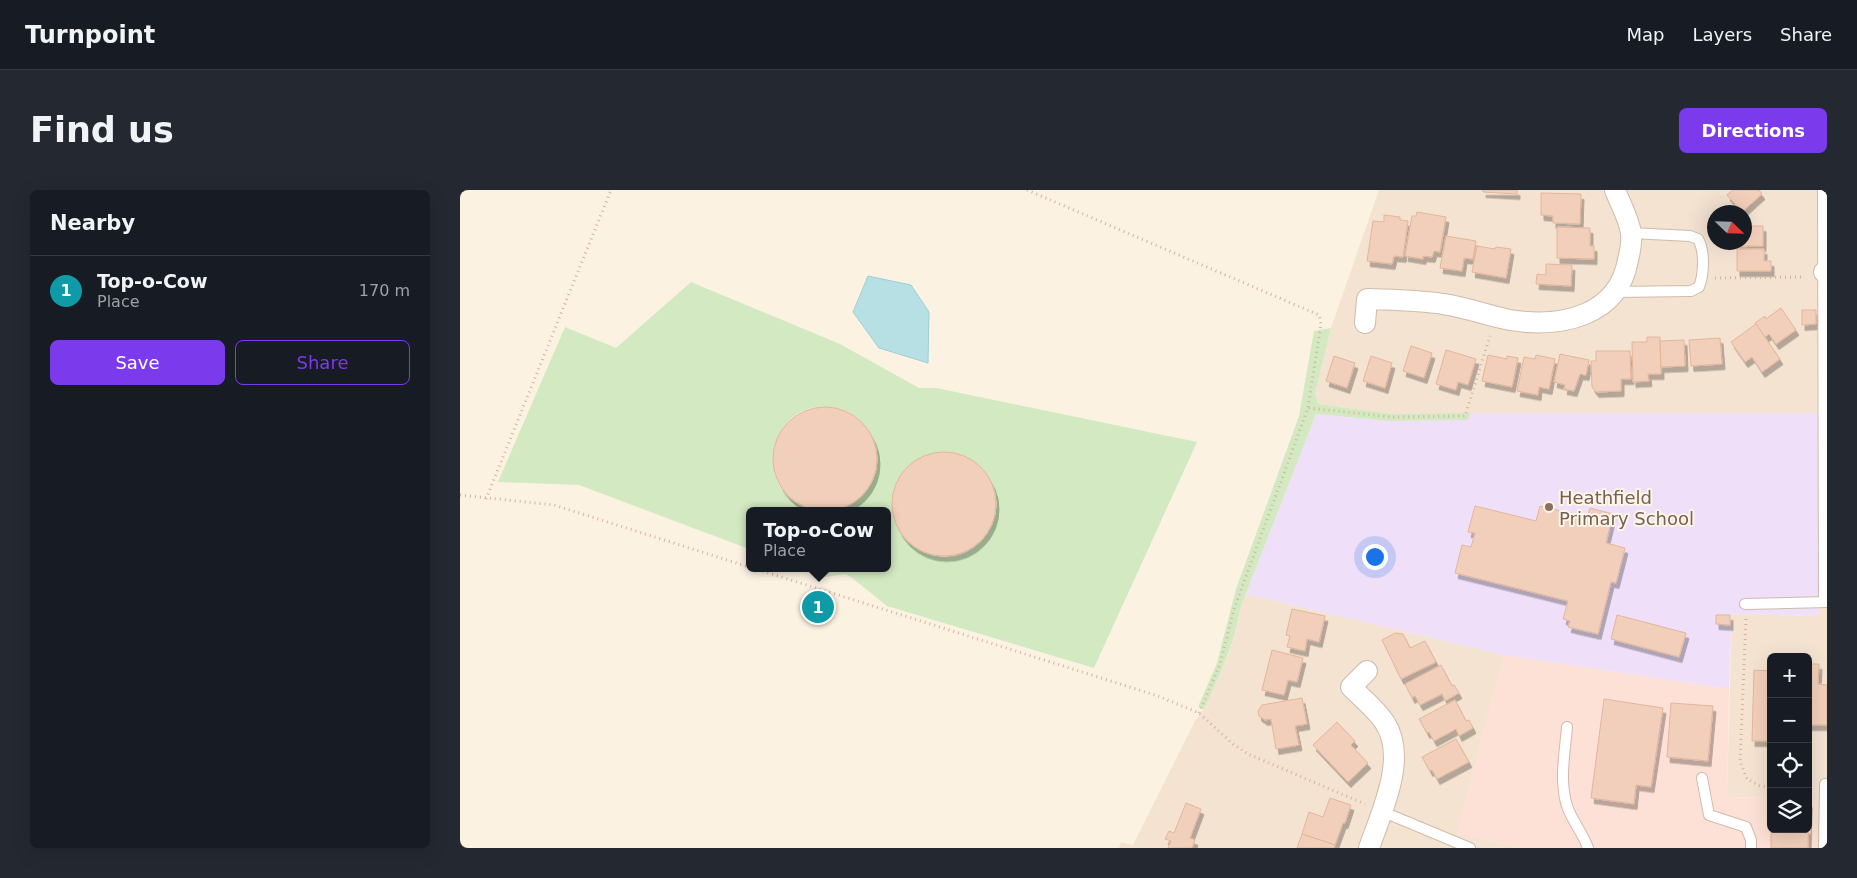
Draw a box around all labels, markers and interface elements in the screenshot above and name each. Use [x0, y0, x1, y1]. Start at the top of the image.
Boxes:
text: Turnpoint [25, 21, 155, 49]
text: Map [1626, 24, 1664, 45]
text: Layers [1692, 24, 1752, 45]
text: Share [1780, 24, 1832, 45]
button: Directions [1679, 108, 1827, 153]
text: Find us [30, 110, 174, 150]
north arrow [1707, 205, 1752, 250]
text: Nearby [50, 211, 135, 235]
text: Top-o-Cow [97, 270, 207, 292]
text: 1 [60, 281, 72, 300]
text: 170 m [359, 281, 410, 300]
text: Place [97, 292, 140, 311]
button: Save [50, 340, 225, 385]
button: Share [235, 340, 410, 385]
place label: Heathfield Primary School [1559, 487, 1694, 529]
marker: Heathfield Primary School [1543, 501, 1555, 513]
popup [746, 507, 891, 572]
text: Top-o-Cow [763, 519, 874, 541]
text: Place [763, 541, 806, 560]
your location [1362, 544, 1388, 570]
pin: 1 [802, 588, 834, 626]
map controls [1767, 653, 1812, 833]
button: + [1767, 653, 1812, 698]
button: − [1767, 698, 1812, 743]
button: locate [1767, 743, 1812, 788]
button: layers [1767, 788, 1812, 833]

